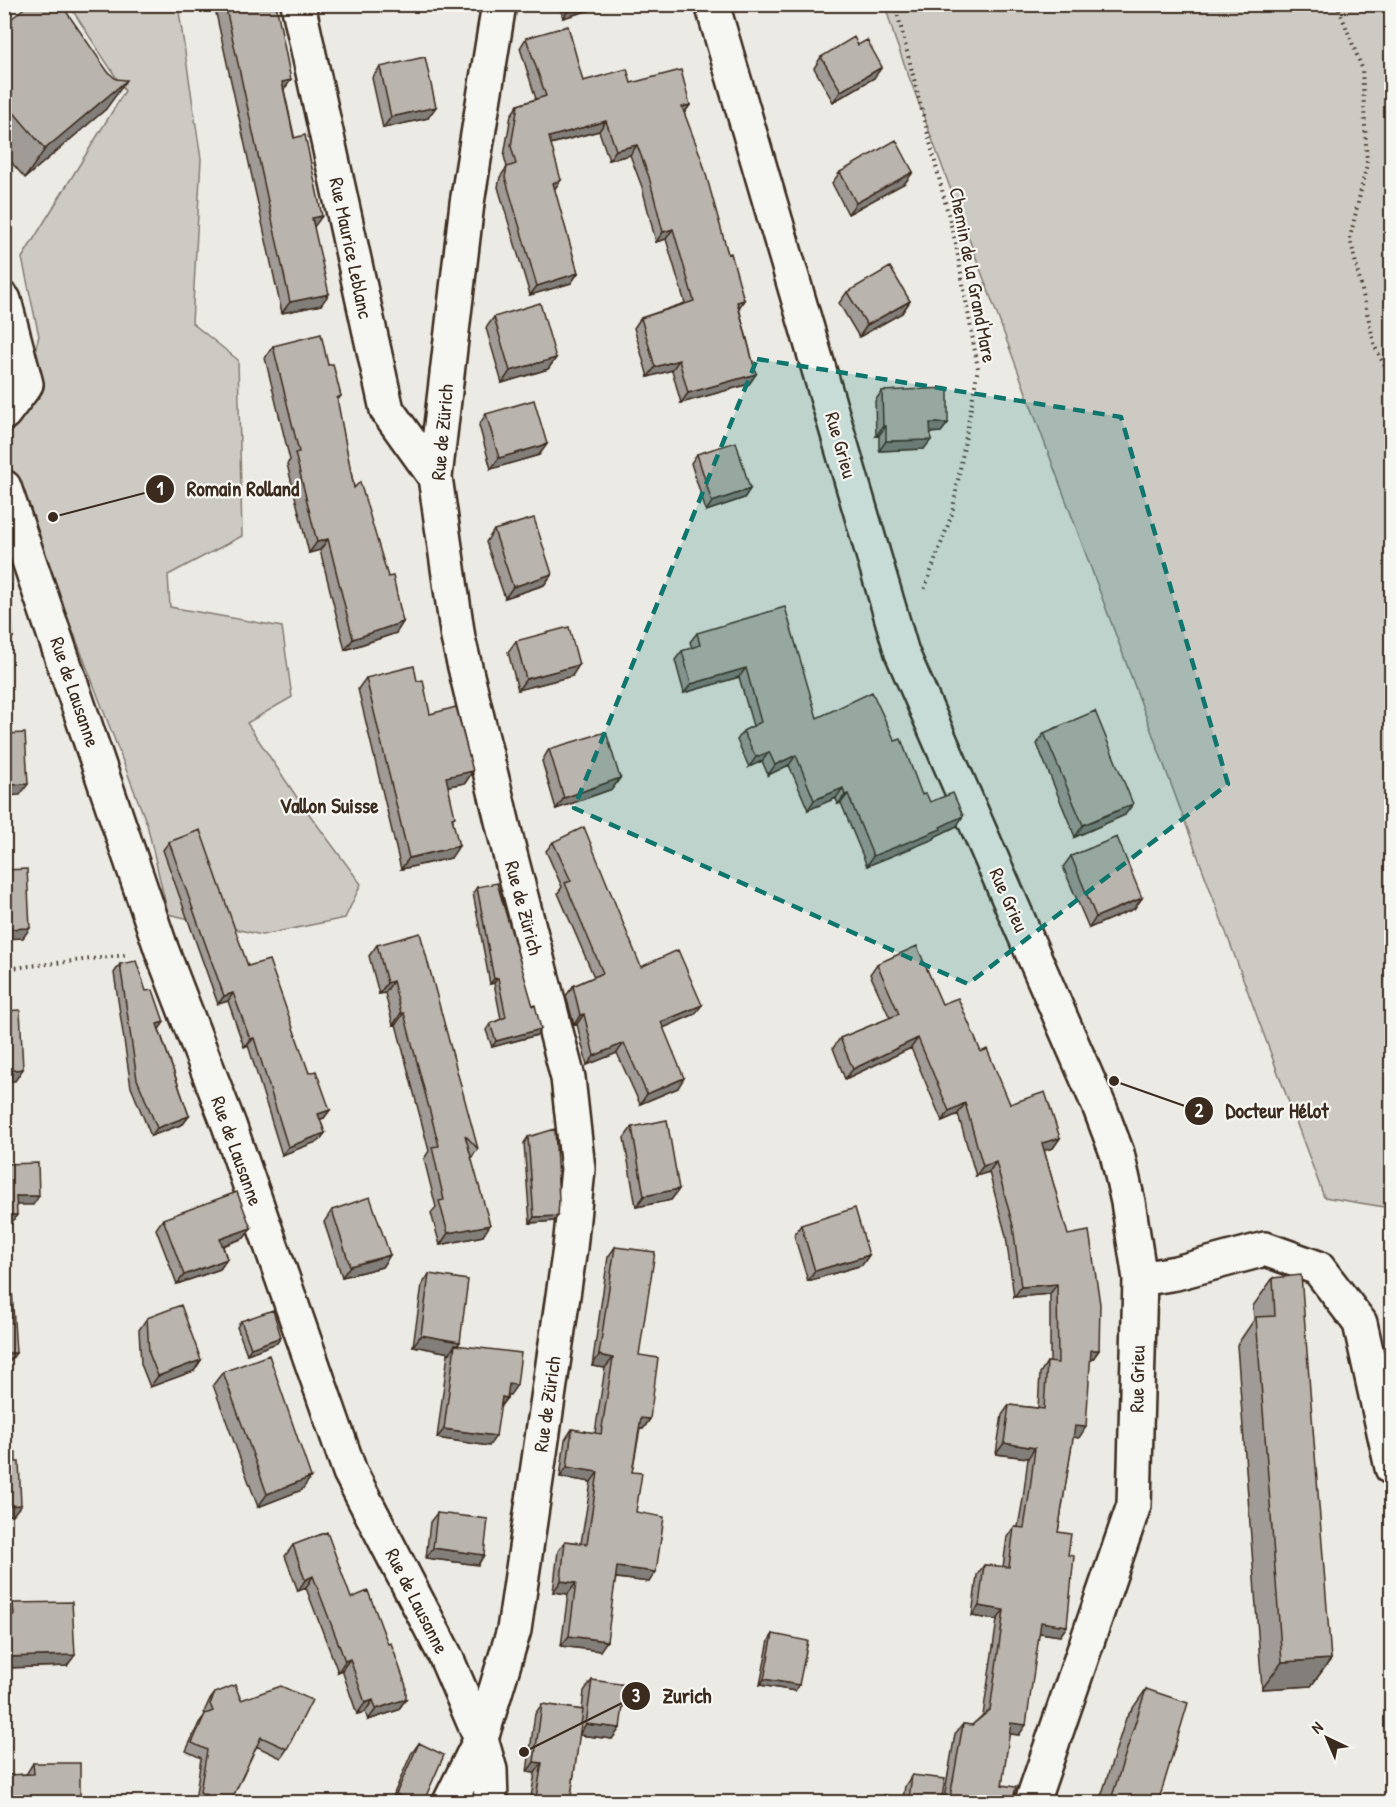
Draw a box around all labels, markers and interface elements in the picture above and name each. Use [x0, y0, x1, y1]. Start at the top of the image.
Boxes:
street label: Rue Maurice Leblanc [323, 175, 380, 321]
street label: Chemin de la Grand'Mare [943, 185, 1004, 365]
street label: Rue de Zürich [424, 383, 459, 481]
street label: Rue Grieu [819, 409, 864, 481]
callout: Romain Rolland [145, 469, 311, 508]
text: Romain Rolland [187, 474, 300, 503]
text: 1 [157, 476, 164, 501]
street label: Rue de Lausanne [44, 633, 107, 751]
district label: Vallon Suisse [279, 791, 379, 820]
street label: Rue de Zürich [499, 858, 550, 958]
street label: Rue Grieu [983, 864, 1035, 936]
callout: Docteur Hélot [1184, 1091, 1341, 1130]
street label: Rue de Lausanne [205, 1092, 270, 1209]
text: Docteur Hélot [1226, 1096, 1329, 1125]
text: 2 [1195, 1098, 1204, 1123]
street label: Rue Grieu [1122, 1345, 1151, 1413]
street label: Rue de Zürich [526, 1354, 567, 1454]
street label: Rue de Lausanne [379, 1543, 456, 1658]
callout: Zurich [621, 1676, 723, 1715]
text: Zurich [663, 1681, 712, 1710]
text: 3 [632, 1683, 640, 1708]
north arrow [1297, 1708, 1357, 1768]
text: N [1306, 1716, 1328, 1738]

